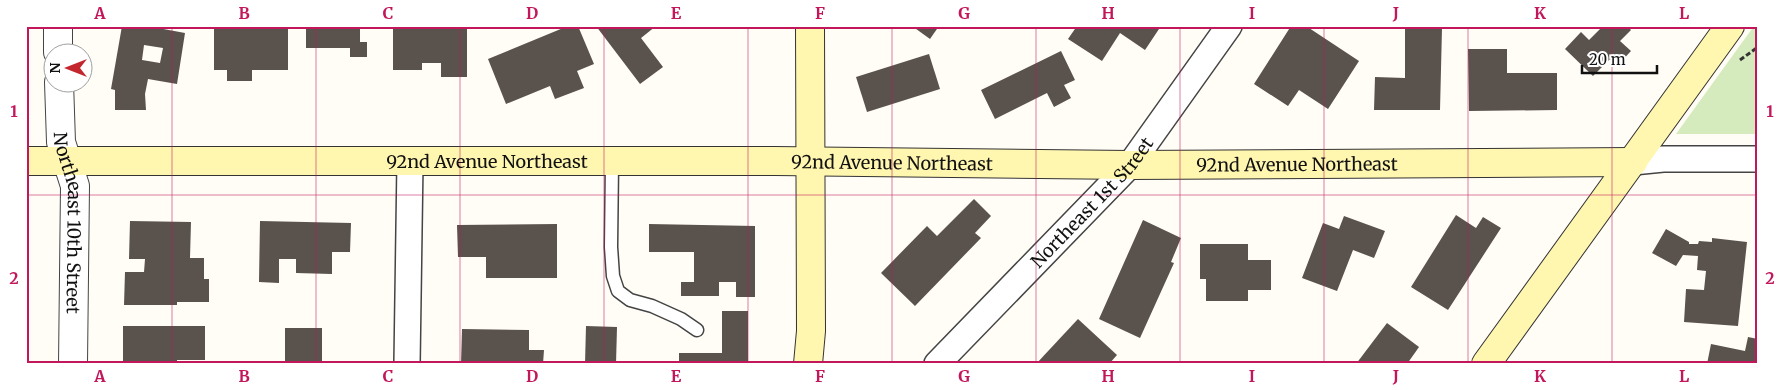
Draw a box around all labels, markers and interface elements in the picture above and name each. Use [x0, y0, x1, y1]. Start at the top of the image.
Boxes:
text: A [93, 3, 106, 23]
text: B [238, 3, 250, 23]
text: C [383, 3, 393, 23]
text: D [526, 3, 538, 23]
text: E [671, 3, 682, 23]
text: F [815, 3, 825, 23]
text: G [958, 3, 970, 23]
text: H [1101, 3, 1115, 23]
text: I [1249, 3, 1255, 23]
text: J [1392, 3, 1399, 23]
text: K [1534, 3, 1546, 23]
text: L [1679, 3, 1689, 23]
north arrow [42, 42, 92, 92]
scale bar [1582, 42, 1656, 74]
text: 20 m [1589, 50, 1626, 69]
text: N [46, 62, 64, 74]
text: 1 [10, 101, 18, 121]
text: 1 [1766, 101, 1774, 121]
street label: Northeast 10th Street [49, 132, 87, 314]
street label: Northeast 1st Street [1025, 132, 1158, 272]
street label: 92nd Avenue Northeast [386, 150, 588, 173]
street label: 92nd Avenue Northeast [791, 150, 993, 175]
street label: 92nd Avenue Northeast [1196, 152, 1398, 176]
text: 2 [9, 268, 19, 288]
text: 2 [1765, 268, 1775, 288]
text: A [93, 366, 106, 386]
text: B [238, 366, 250, 386]
text: C [383, 366, 393, 386]
text: D [526, 366, 538, 386]
text: E [671, 366, 682, 386]
text: F [815, 366, 825, 386]
text: G [958, 366, 970, 386]
text: H [1101, 366, 1115, 386]
text: I [1249, 366, 1255, 386]
text: J [1392, 366, 1399, 386]
text: K [1534, 366, 1546, 386]
text: L [1679, 366, 1689, 386]

